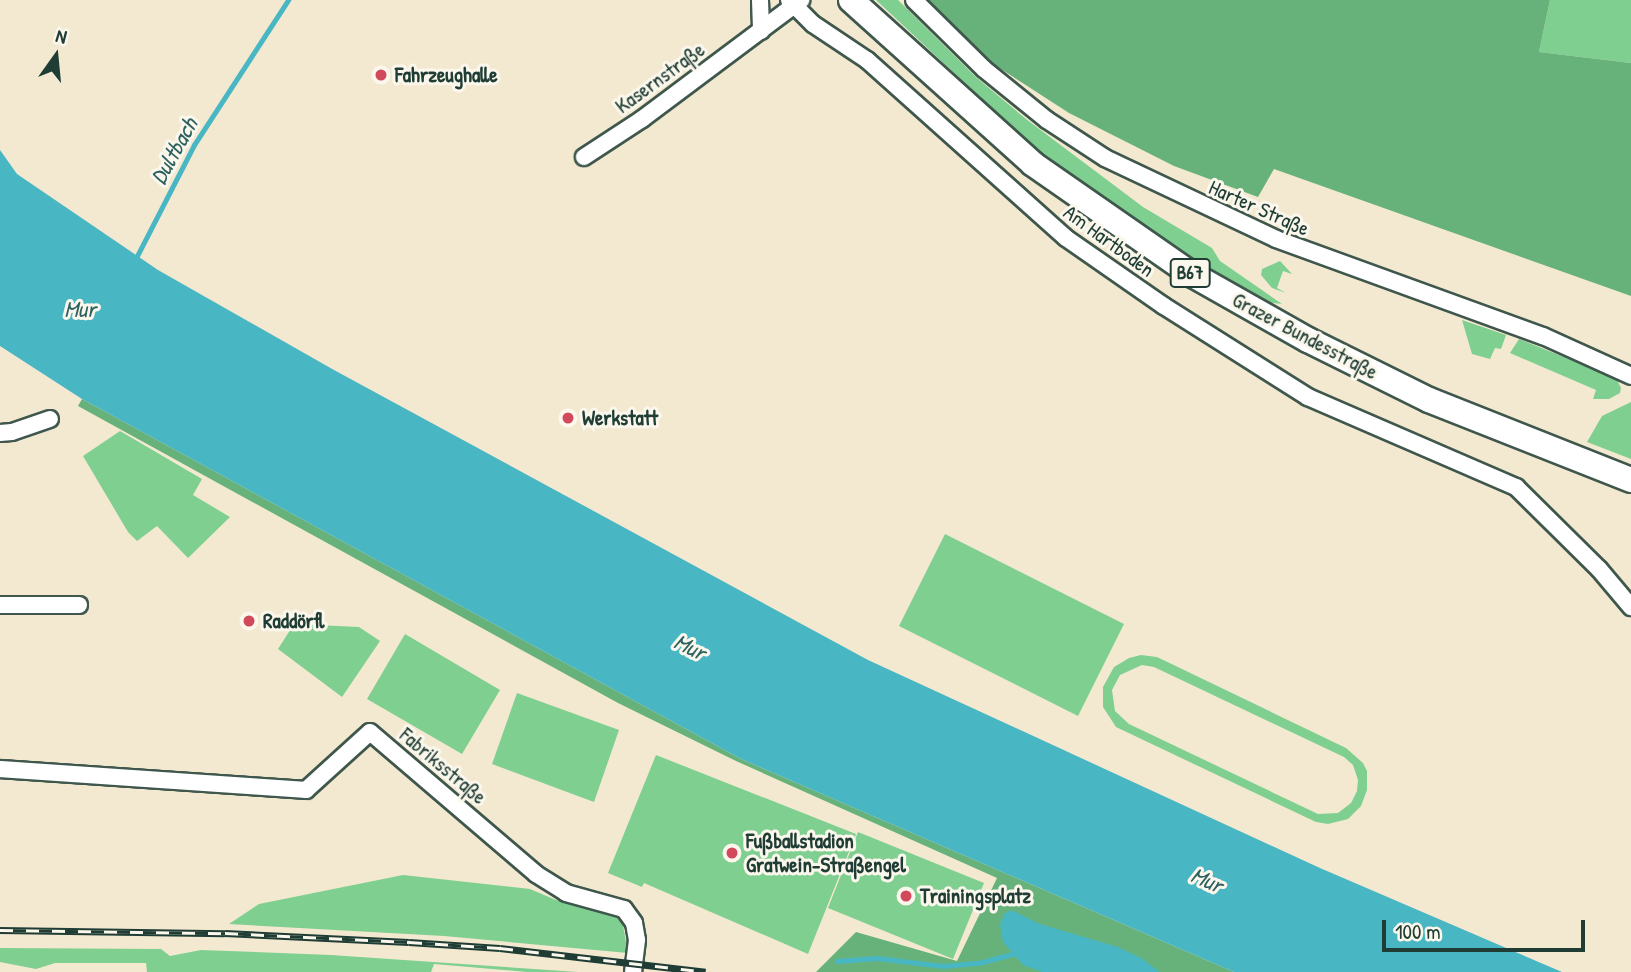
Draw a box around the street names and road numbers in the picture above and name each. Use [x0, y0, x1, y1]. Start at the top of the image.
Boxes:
street label: Kasernstraße [610, 37, 710, 119]
street label: Harter Straße [1205, 175, 1313, 241]
street label: Am Hartboden [1059, 200, 1159, 282]
road number: B67 [1169, 258, 1211, 288]
street label: Grazer Bundesstraße [1228, 287, 1382, 385]
street label: Fabriksstraße [395, 722, 491, 810]

